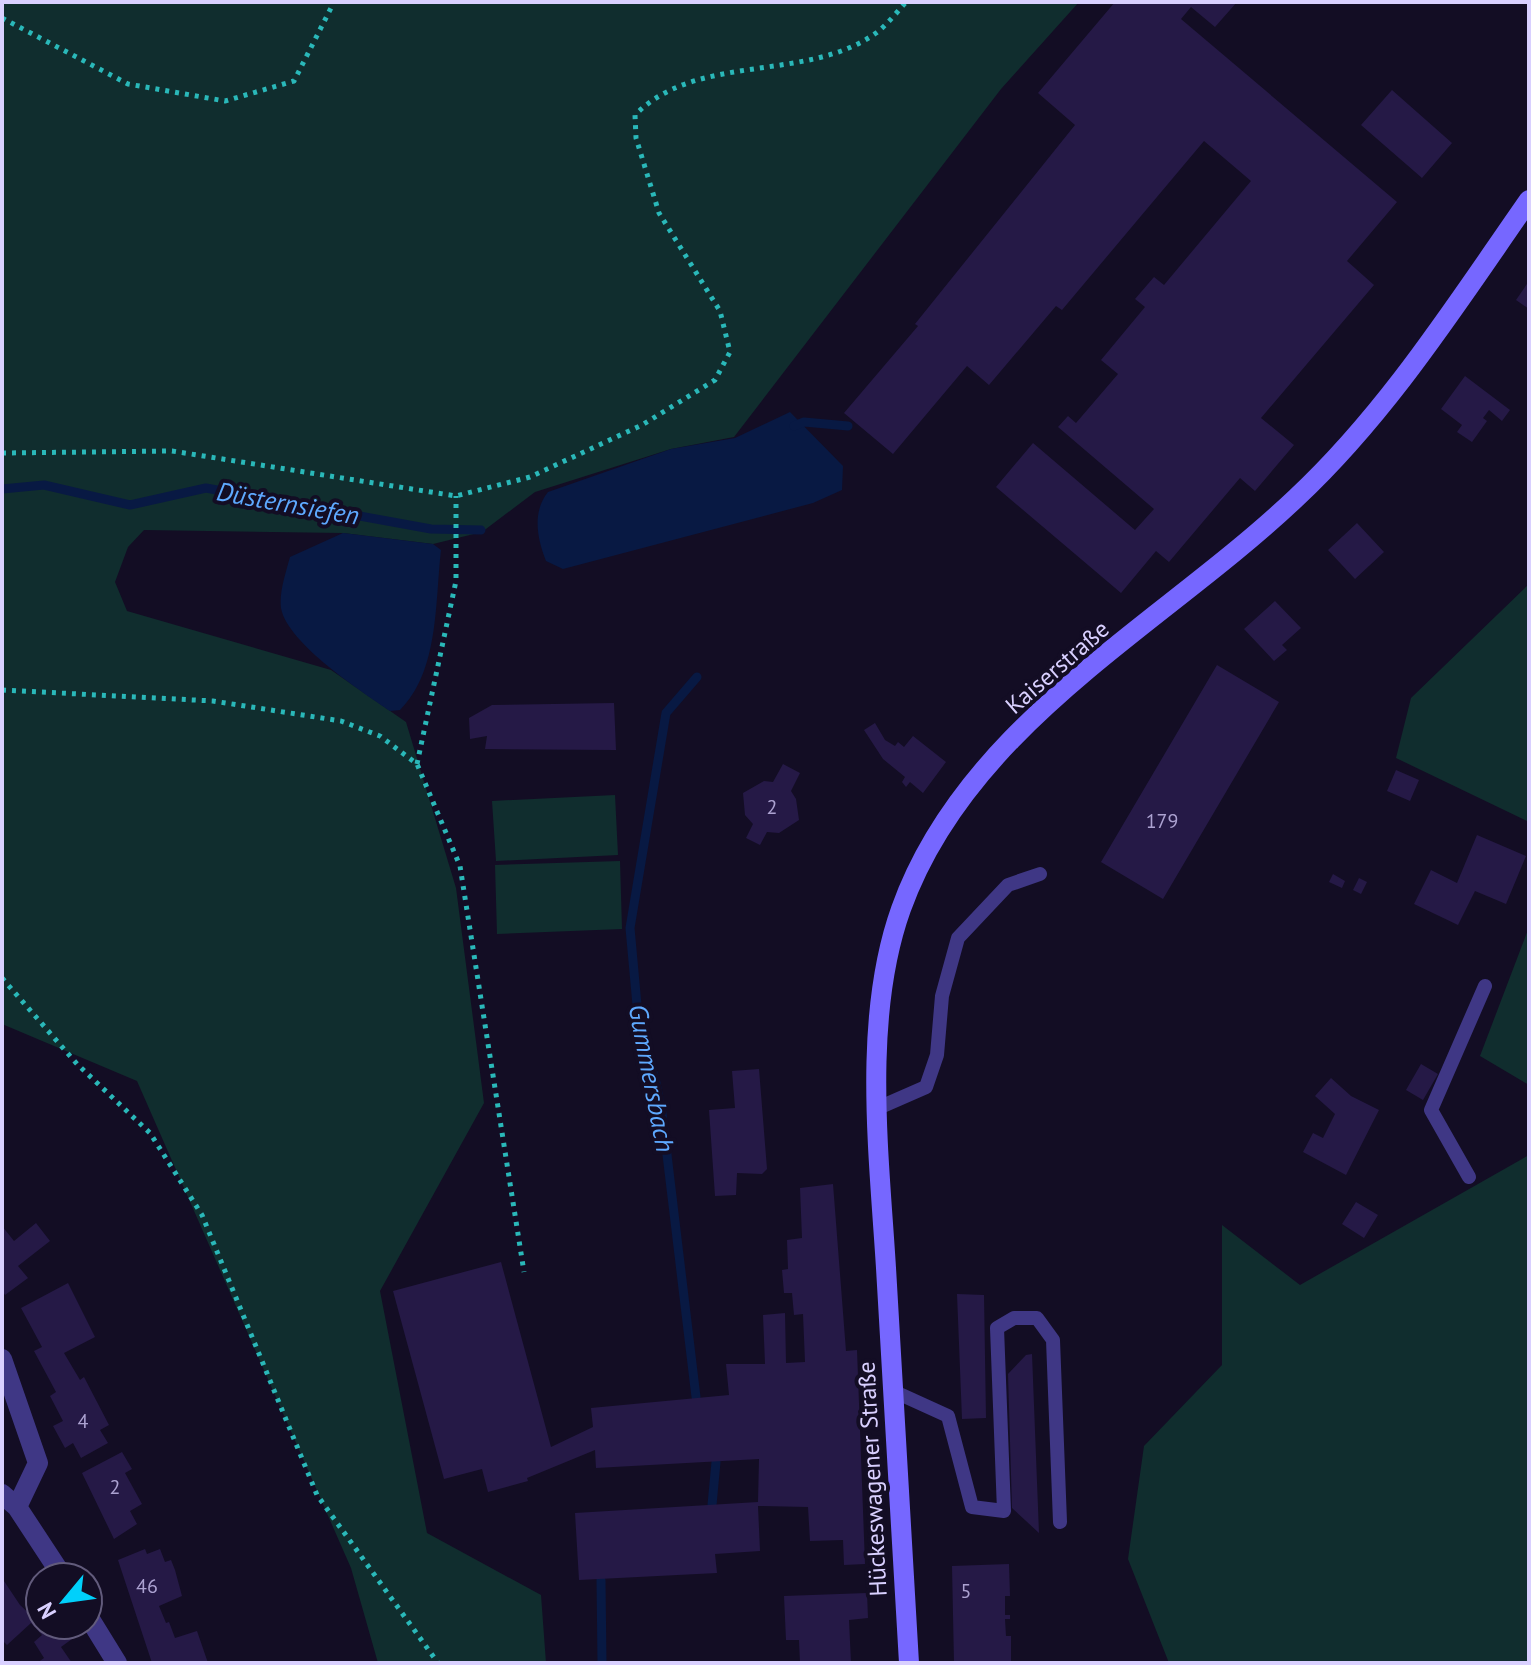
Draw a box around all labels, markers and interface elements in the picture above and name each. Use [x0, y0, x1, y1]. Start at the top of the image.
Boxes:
water label: Düsternsiefen [214, 474, 362, 532]
street label: Kaiserstraße [999, 613, 1115, 721]
house number: 2 [767, 794, 777, 820]
house number: 179 [1146, 808, 1178, 834]
water label: Gummersbach [622, 1001, 682, 1155]
street label: Hückeswagener Straße [850, 1361, 894, 1597]
house number: 4 [78, 1408, 89, 1434]
house number: 2 [110, 1474, 120, 1500]
north arrow [24, 1561, 104, 1641]
house number: 46 [136, 1573, 158, 1599]
house number: 5 [961, 1578, 971, 1604]
text: N [31, 1598, 62, 1624]

